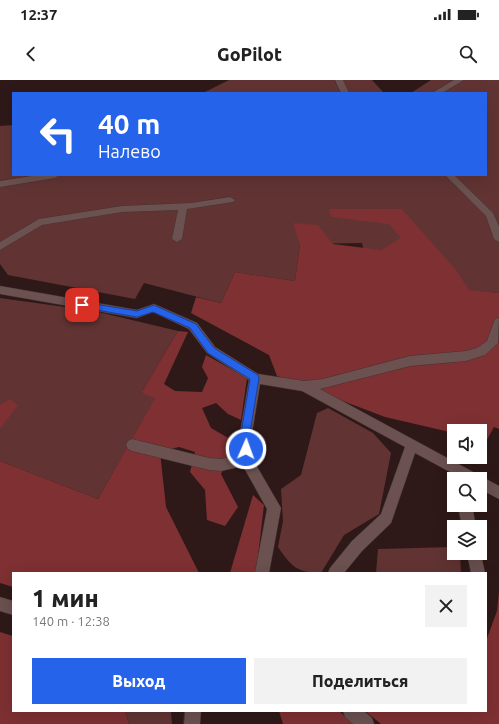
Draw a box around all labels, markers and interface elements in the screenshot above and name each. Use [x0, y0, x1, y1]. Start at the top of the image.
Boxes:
text: 12:37 [20, 6, 58, 23]
icon: back [20, 43, 42, 65]
icon: search [457, 43, 479, 65]
text: GoPilot [217, 44, 282, 64]
icon: left [32, 108, 84, 160]
text: 40 m [98, 108, 160, 139]
text: Налево [98, 141, 161, 161]
pin [65, 288, 99, 322]
icon: arrive [71, 294, 93, 316]
map controls [447, 424, 487, 560]
button: sound [447, 424, 487, 464]
position arrow [225, 428, 267, 470]
button: search [447, 472, 487, 512]
button: layers [447, 520, 487, 560]
text: 1 мин [32, 585, 99, 612]
button: close [425, 585, 467, 627]
text: 140 m · 12:38 [32, 614, 110, 628]
button: Выход [32, 658, 246, 704]
button: Поделиться [254, 658, 467, 704]

